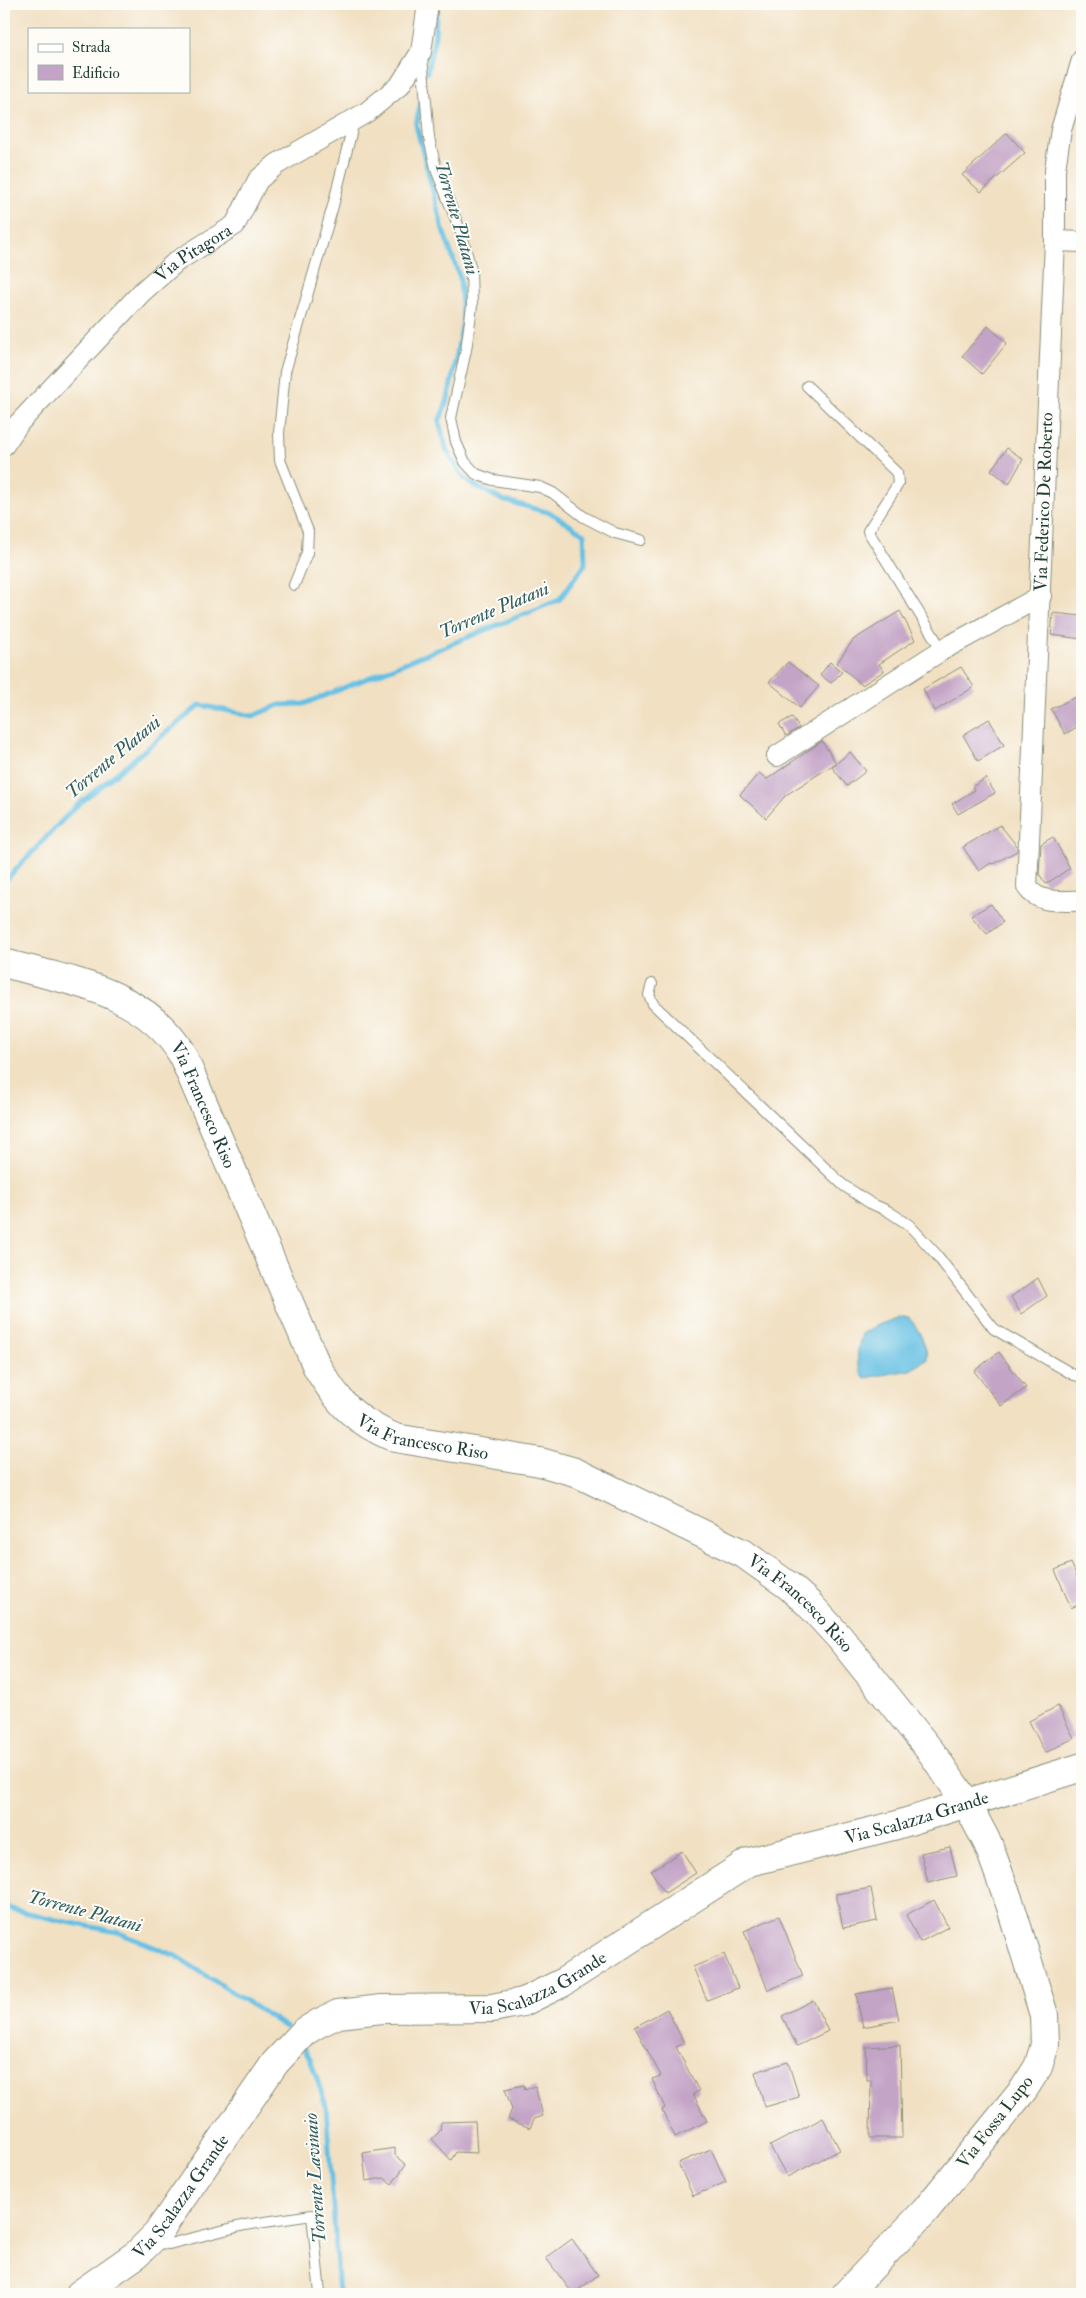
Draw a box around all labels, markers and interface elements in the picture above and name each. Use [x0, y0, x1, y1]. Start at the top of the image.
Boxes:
legend [28, 28, 190, 92]
text: Strada [72, 38, 111, 57]
text: Edificio [72, 64, 120, 83]
water label: Torrente Platani [429, 158, 485, 278]
street label: Via Pitagora [150, 218, 236, 287]
street label: Via Federico De Roberto [1029, 412, 1059, 592]
water label: Torrente Platani [435, 576, 553, 644]
water label: Torrente Platani [60, 710, 166, 804]
street label: Via Francesco Riso [165, 1037, 241, 1172]
street label: Via Francesco Riso [352, 1409, 490, 1465]
street label: Via Francesco Riso [743, 1549, 859, 1657]
street label: Via Scalazza Grande [842, 1785, 992, 1849]
water label: Torrente Platani [25, 1884, 145, 1938]
street label: Via Scalazza Grande [468, 1946, 611, 2020]
street label: Via Fossa Lupo [952, 2071, 1039, 2173]
water label: Torrente Lavinaio [298, 2112, 332, 2244]
street label: Via Scalazza Grande [127, 2130, 234, 2264]

